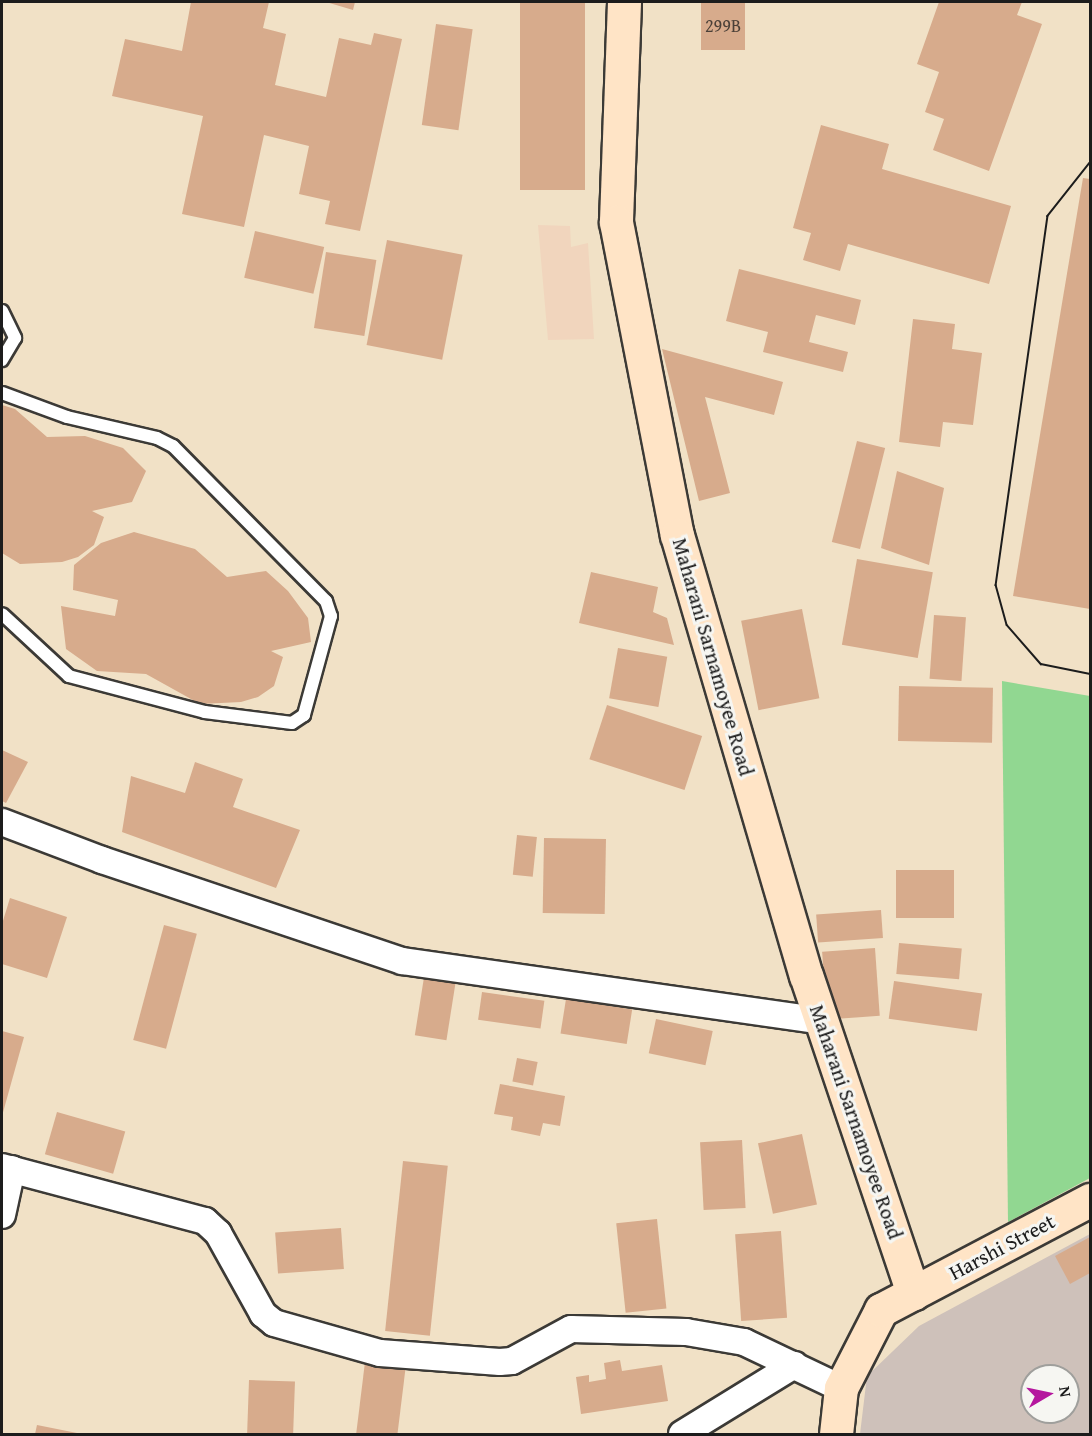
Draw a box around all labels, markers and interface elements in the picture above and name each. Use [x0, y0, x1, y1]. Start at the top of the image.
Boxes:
house number: 299B [705, 15, 741, 37]
street label: Maharani Sarnamoyee Road [667, 535, 759, 779]
street label: Maharani Sarnamoyee Road [804, 1001, 908, 1243]
street label: Harshi Street [945, 1209, 1059, 1285]
north arrow [1020, 1364, 1080, 1424]
text: N [1053, 1384, 1078, 1399]

